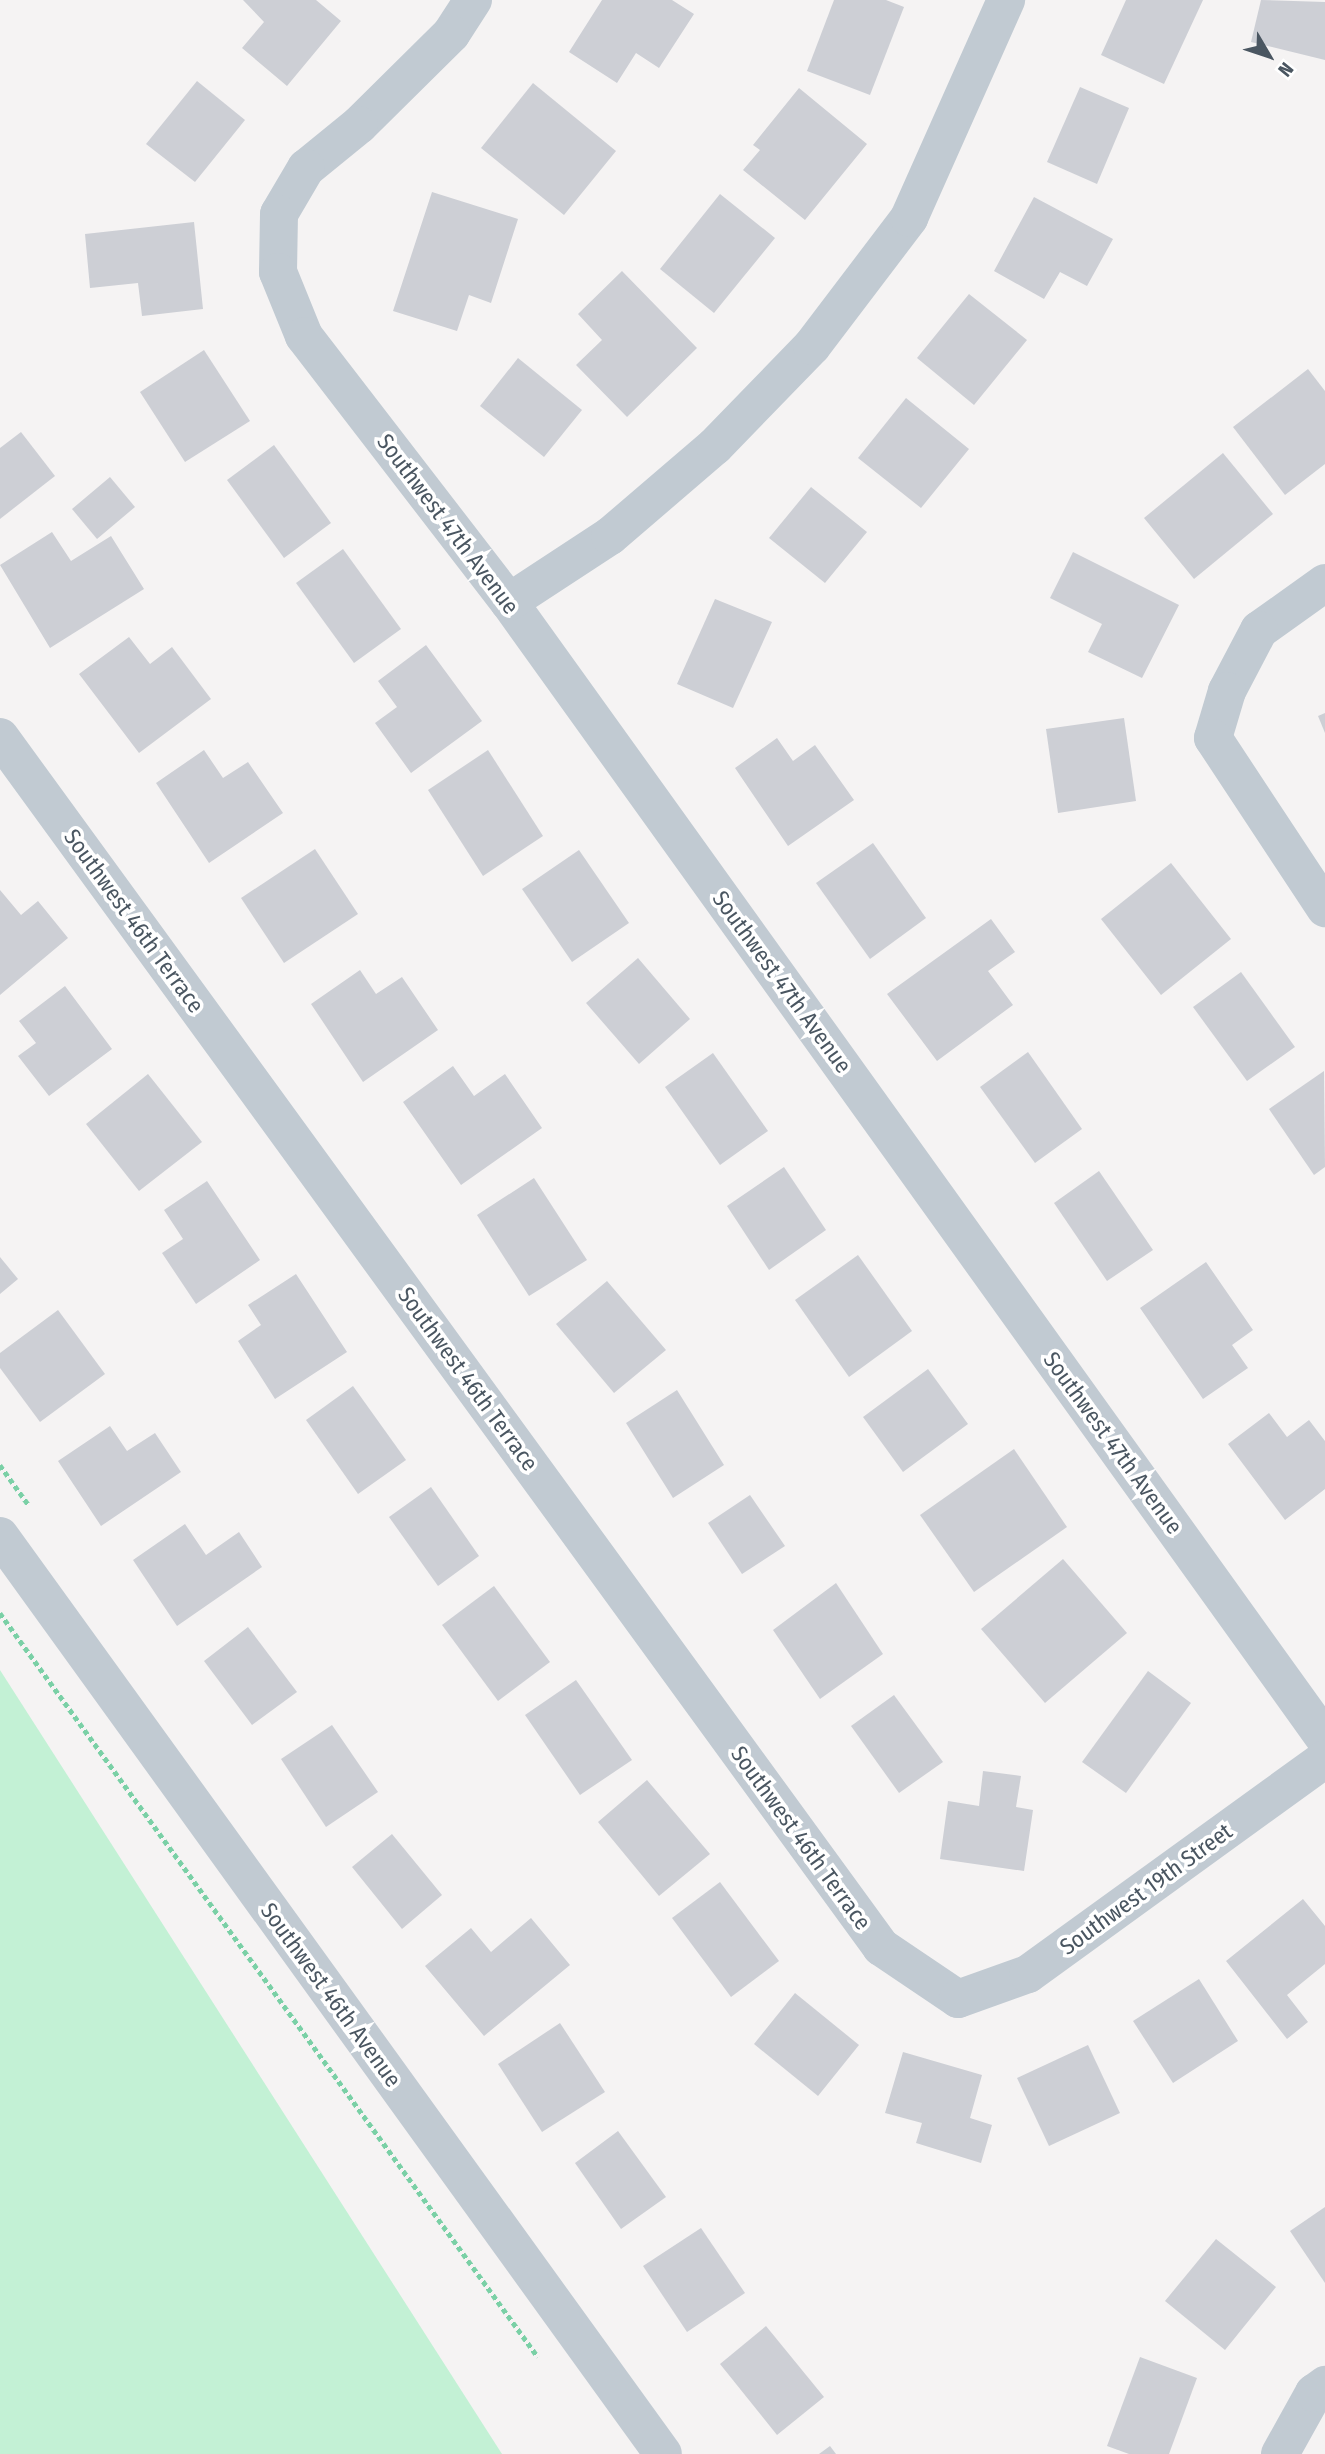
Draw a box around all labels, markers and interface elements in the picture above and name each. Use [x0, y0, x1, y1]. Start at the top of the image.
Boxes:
north arrow [1234, 21, 1304, 91]
text: N [1273, 58, 1298, 81]
street label: Southwest 47th Avenue [371, 428, 525, 620]
street label: Southwest 46th Terrace [58, 824, 210, 1018]
street label: Southwest 47th Avenue [707, 885, 857, 1079]
street label: Southwest 46th Terrace [392, 1282, 544, 1476]
street label: Southwest 47th Avenue [1038, 1346, 1188, 1540]
street label: Southwest 46th Terrace [725, 1741, 877, 1935]
street label: Southwest 19th Street [1055, 1817, 1237, 1961]
street label: Southwest 46th Avenue [255, 1897, 407, 2093]

